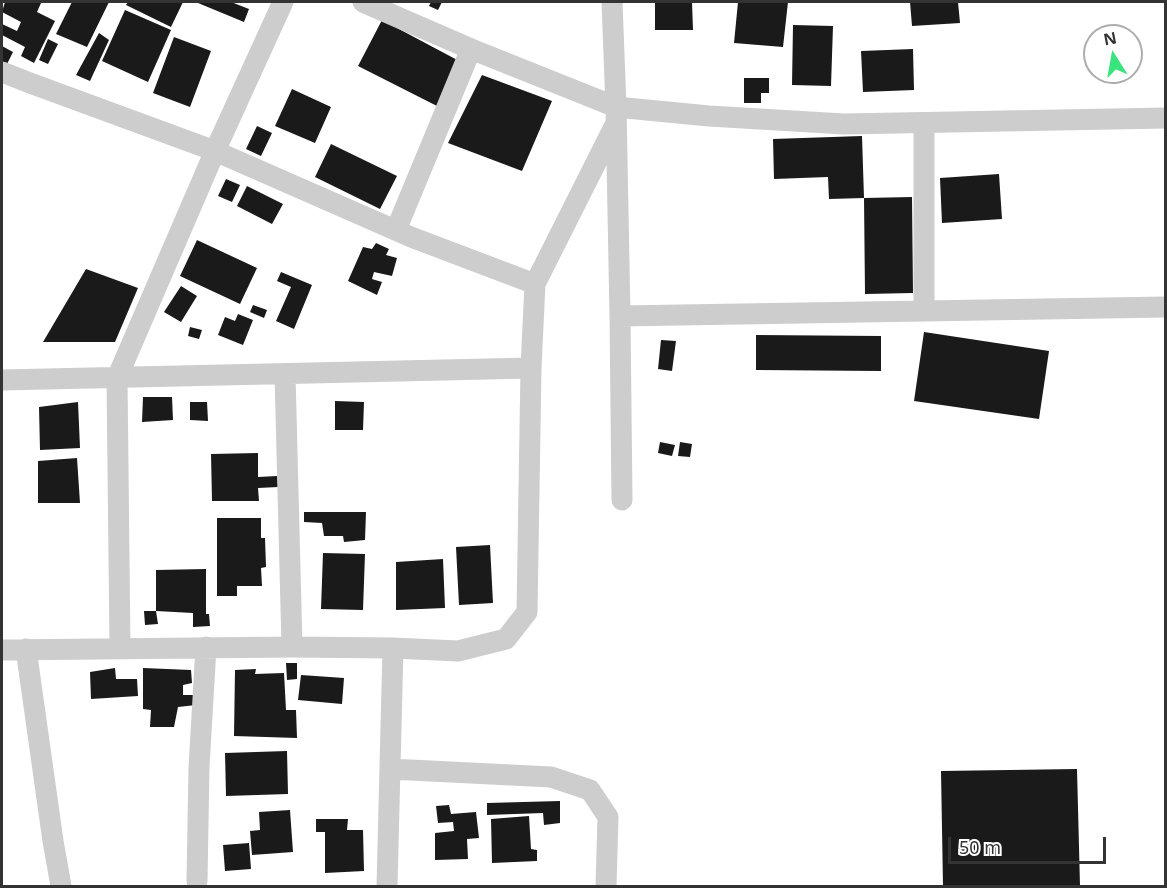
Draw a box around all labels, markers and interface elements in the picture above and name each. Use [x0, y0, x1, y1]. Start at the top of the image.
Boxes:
north arrow [1083, 24, 1143, 84]
text: N [1101, 26, 1118, 50]
scale bar [951, 825, 1108, 863]
text: 50 m [959, 835, 1001, 859]

